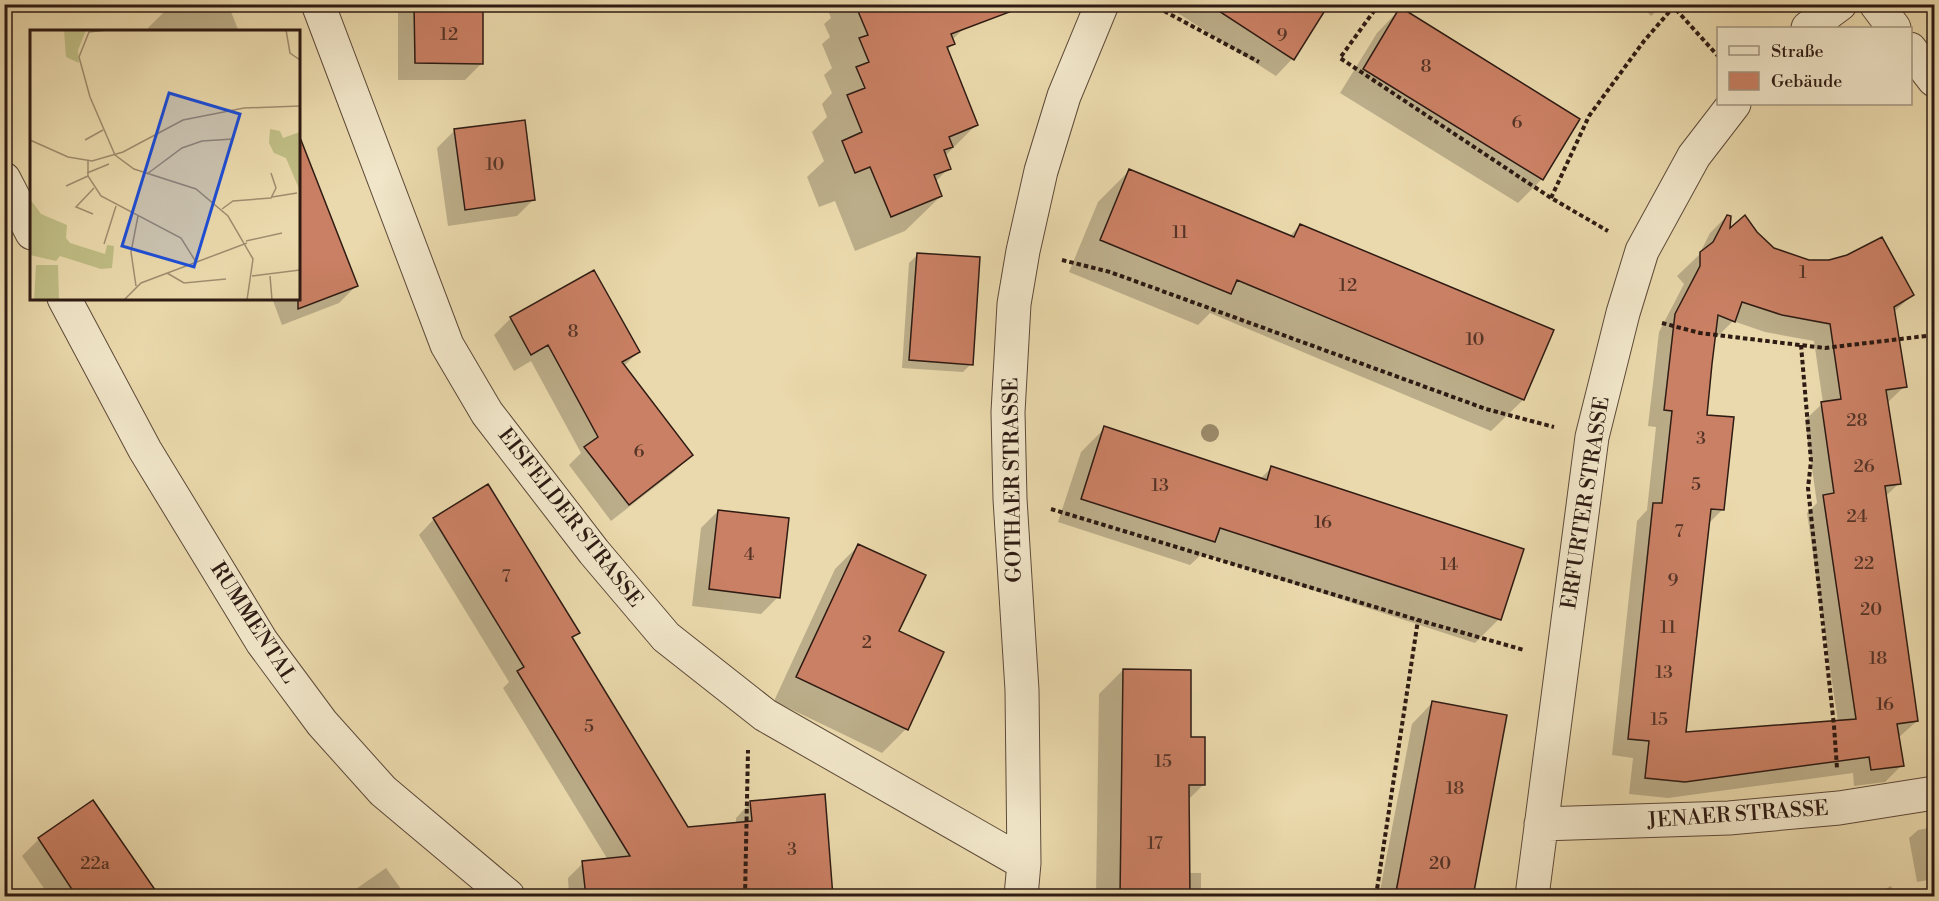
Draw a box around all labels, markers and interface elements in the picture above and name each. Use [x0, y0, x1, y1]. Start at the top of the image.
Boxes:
house number: 12 [440, 23, 458, 46]
house number: 9 [1277, 24, 1288, 47]
legend [1717, 27, 1912, 105]
inset map [30, 30, 300, 300]
text: Straße [1771, 40, 1824, 63]
house number: 8 [1420, 55, 1432, 78]
text: Gebäude [1771, 70, 1842, 93]
house number: 6 [1512, 111, 1523, 134]
house number: 10 [485, 153, 505, 176]
house number: 11 [1172, 221, 1188, 244]
house number: 1 [1799, 261, 1807, 284]
house number: 12 [1339, 274, 1357, 297]
house number: 8 [567, 320, 579, 343]
house number: 10 [1465, 328, 1485, 351]
street label: GOTHAER STRASSE [998, 377, 1028, 583]
street label: ERFURTER STRASSE [1556, 395, 1616, 611]
house number: 28 [1846, 409, 1868, 432]
street label: EISFELDER STRASSE [492, 423, 648, 613]
house number: 3 [1696, 427, 1706, 450]
house number: 6 [634, 440, 645, 463]
house number: 26 [1853, 455, 1875, 478]
house number: 5 [1691, 473, 1701, 496]
house number: 13 [1151, 474, 1169, 497]
house number: 24 [1846, 505, 1868, 528]
house number: 16 [1314, 511, 1332, 534]
house number: 7 [1674, 520, 1684, 543]
house number: 4 [744, 543, 755, 566]
house number: 22 [1854, 552, 1874, 575]
house number: 14 [1440, 553, 1458, 576]
street label: RUMMENTAL [204, 557, 302, 689]
house number: 7 [501, 565, 511, 588]
house number: 9 [1668, 569, 1679, 592]
house number: 20 [1860, 598, 1882, 621]
house number: 11 [1660, 616, 1676, 639]
house number: 2 [862, 631, 872, 654]
house number: 18 [1869, 647, 1887, 670]
house number: 13 [1655, 661, 1673, 684]
house number: 16 [1876, 693, 1894, 716]
house number: 15 [1650, 708, 1668, 731]
house number: 5 [584, 715, 594, 738]
house number: 15 [1154, 750, 1172, 773]
house number: 18 [1446, 777, 1464, 800]
street label: JENAER STRASSE [1646, 796, 1829, 834]
house number: 17 [1147, 832, 1163, 855]
house number: 3 [787, 838, 797, 861]
house number: 22a [80, 852, 111, 875]
house number: 20 [1429, 852, 1451, 875]

